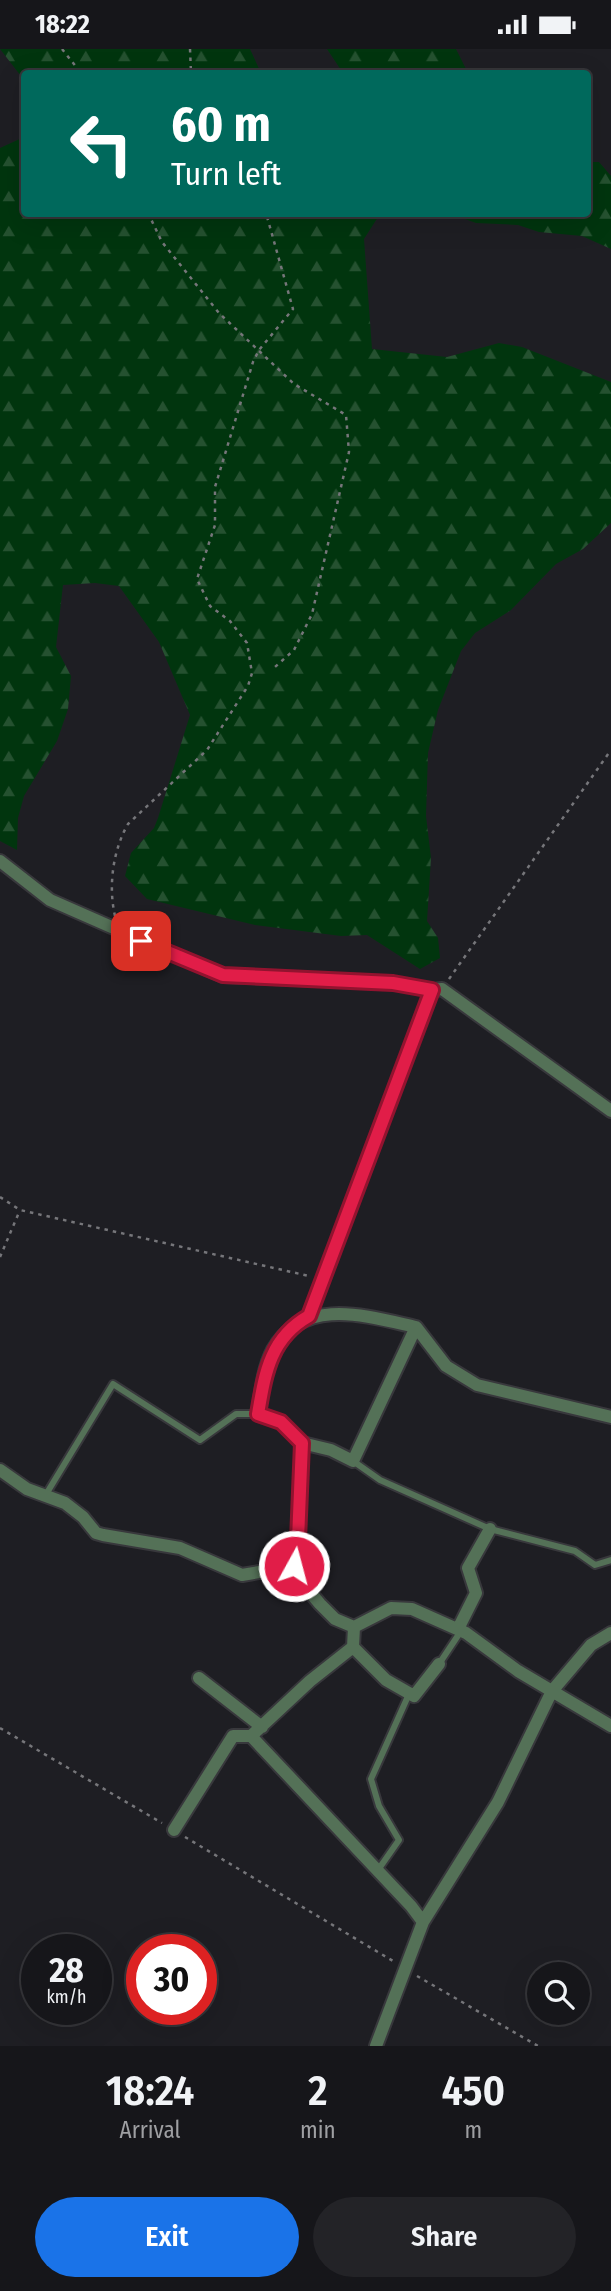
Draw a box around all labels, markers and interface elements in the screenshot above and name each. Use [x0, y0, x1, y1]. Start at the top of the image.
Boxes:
text: 18:22 [35, 9, 90, 40]
text: 60 m [171, 95, 271, 154]
icon: left [56, 98, 147, 189]
text: Turn left [171, 155, 281, 193]
pin [111, 911, 171, 971]
icon: arrive [122, 922, 160, 960]
position arrow [257, 1529, 331, 1603]
speed limit sign: 30 [126, 1934, 217, 2025]
text: 28 [49, 1949, 84, 1991]
map controls [527, 1962, 590, 2025]
button: search [527, 1962, 590, 2025]
text: km/h [46, 1986, 87, 2008]
text: 18:24 [106, 2066, 194, 2116]
text: 2 [308, 2066, 328, 2116]
text: 450 [441, 2066, 505, 2116]
text: Arrival [120, 2116, 181, 2144]
text: min [300, 2116, 336, 2144]
text: m [465, 2116, 482, 2144]
button: Exit [35, 2197, 299, 2277]
button: Share [313, 2197, 576, 2277]

